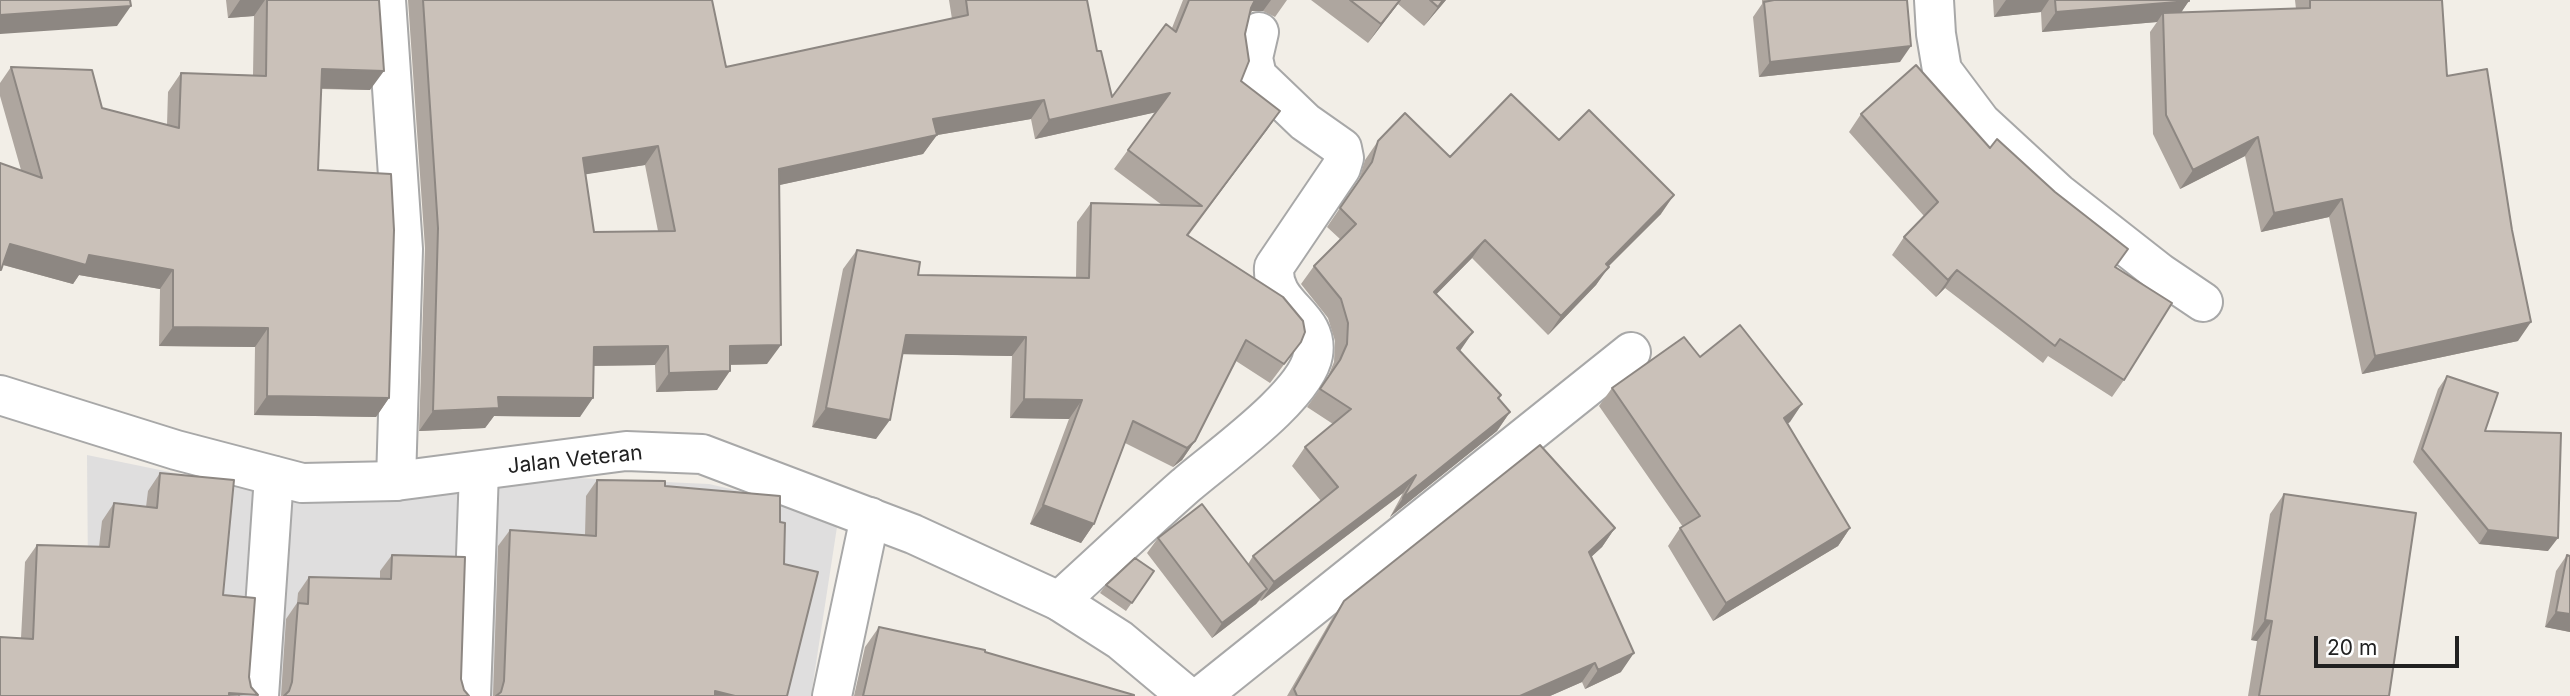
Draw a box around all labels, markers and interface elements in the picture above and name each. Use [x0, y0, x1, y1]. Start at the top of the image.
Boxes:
street label: Jalan Veteran [506, 440, 644, 480]
scale bar [2318, 622, 2463, 666]
text: 20 m [2327, 635, 2377, 660]

